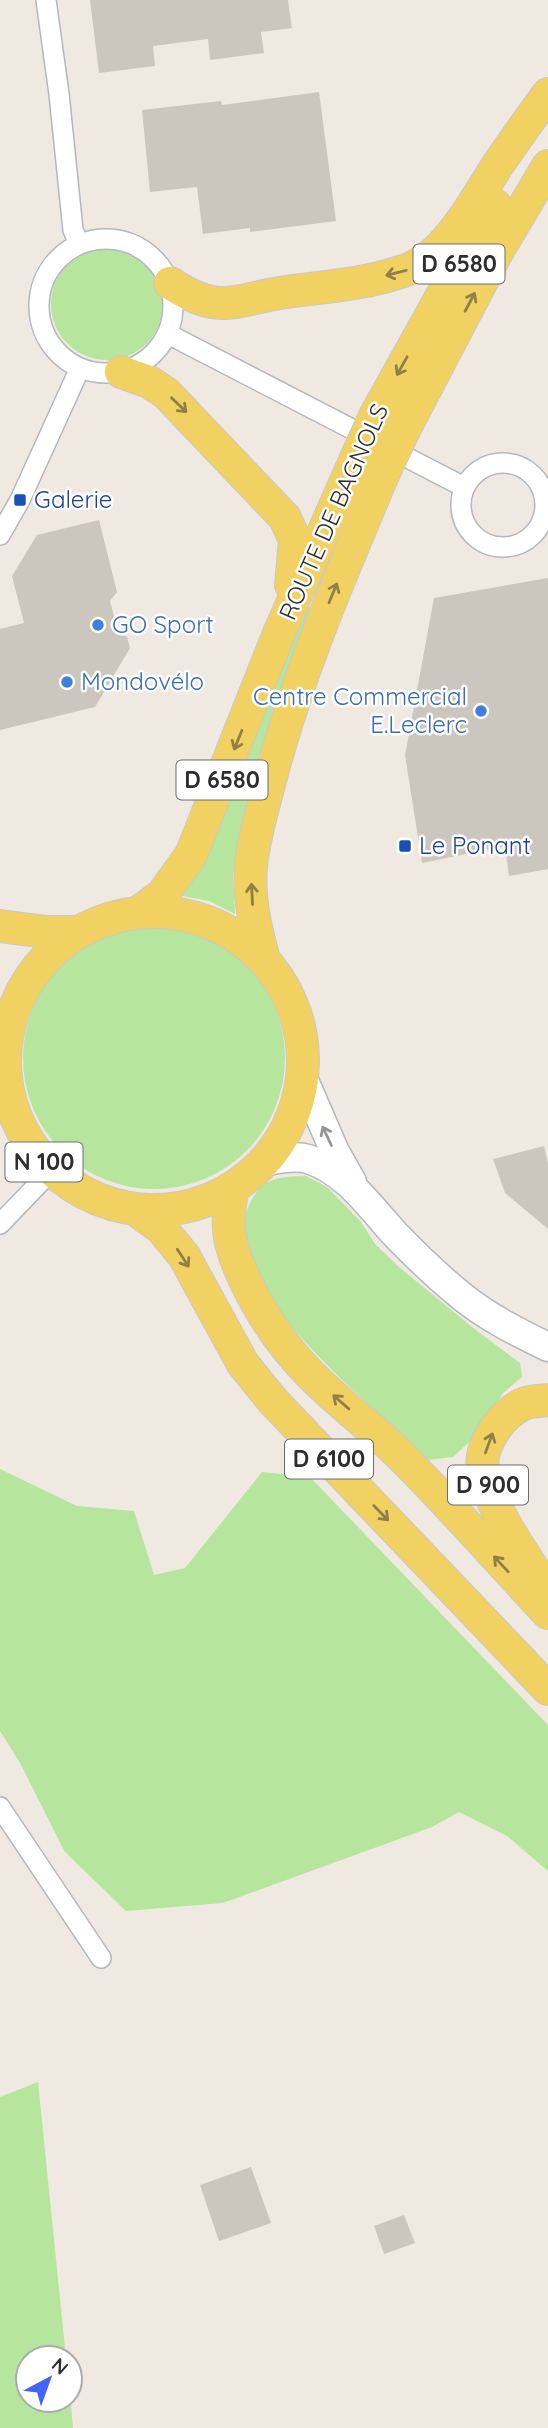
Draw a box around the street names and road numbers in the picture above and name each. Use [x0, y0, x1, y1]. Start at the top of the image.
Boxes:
road number: D 6580 [414, 244, 504, 284]
street label: ROUTE DE BAGNOLS [272, 399, 394, 624]
road number: D 6580 [176, 760, 268, 800]
road number: N 100 [5, 1142, 82, 1182]
road number: D 6100 [285, 1440, 373, 1478]
road number: D 900 [448, 1466, 528, 1504]

